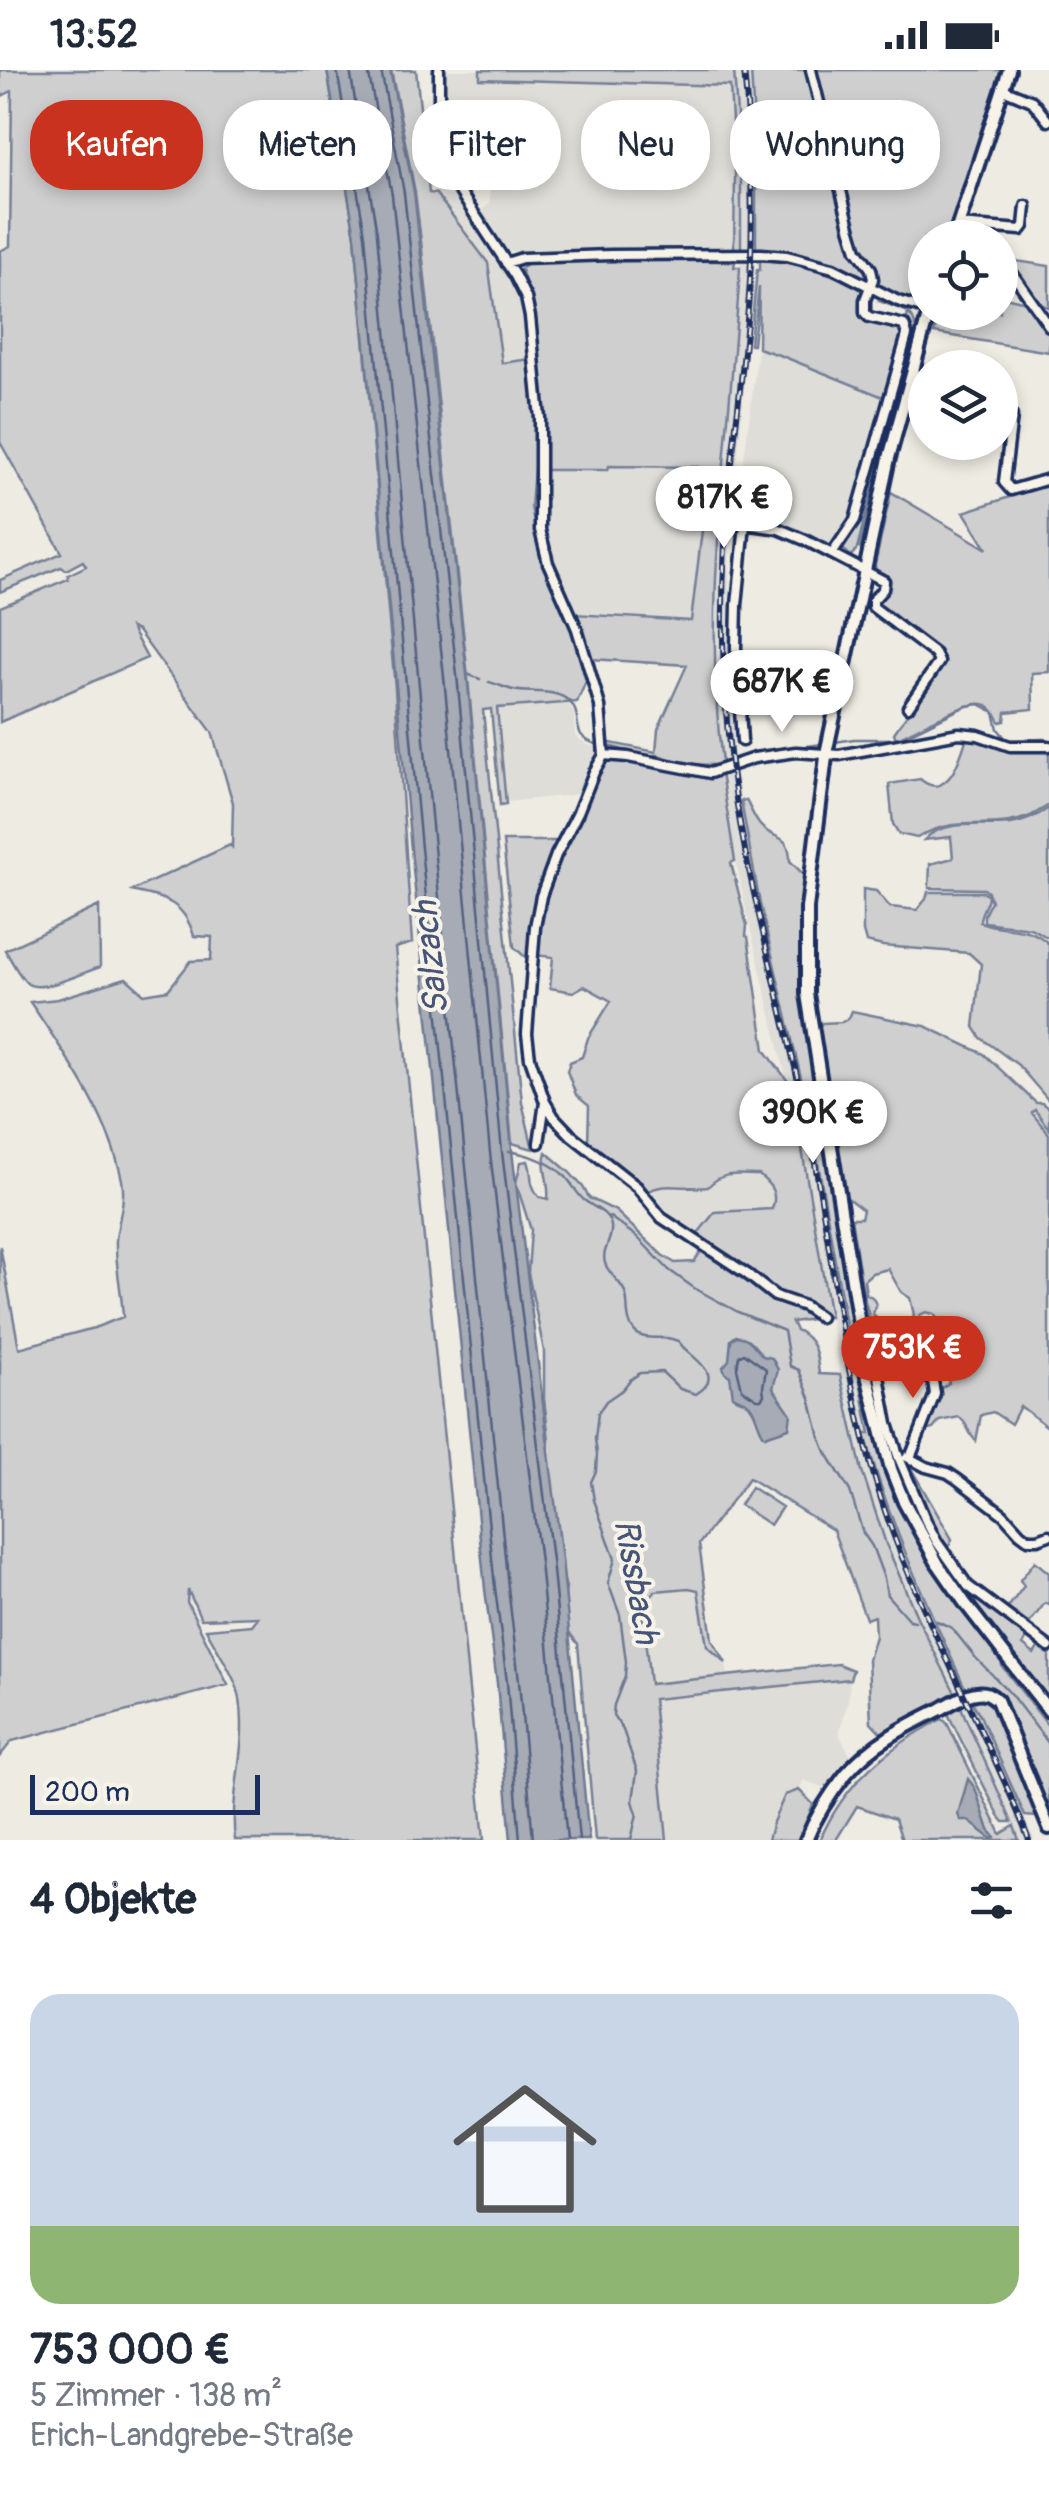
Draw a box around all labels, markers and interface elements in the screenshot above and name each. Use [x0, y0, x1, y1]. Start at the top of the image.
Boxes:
text: 13:52 [50, 11, 138, 59]
chip: Kaufen [30, 100, 203, 190]
chip: Mieten [223, 100, 392, 190]
chip: Filter [412, 100, 561, 190]
chip: Neu [581, 100, 710, 190]
chip: Wohnung [730, 100, 940, 190]
map controls [908, 220, 1018, 460]
button: locate [908, 220, 1018, 330]
button: layers [908, 350, 1018, 460]
pin: 817K € [643, 466, 805, 551]
text: 817K € [678, 478, 770, 518]
pin: 687K € [701, 650, 863, 735]
text: 687K € [732, 662, 832, 702]
water label: Salzach [403, 896, 459, 1017]
pin: 390K € [732, 1081, 894, 1166]
text: 390K € [761, 1093, 865, 1133]
pin: 753K € [832, 1316, 994, 1401]
text: 753K € [863, 1328, 963, 1368]
water label: Rissbach [603, 1516, 669, 1649]
scale bar [30, 1770, 260, 1814]
text: 200 m [45, 1775, 130, 1810]
icon: filters [964, 1873, 1019, 1928]
text: 4 Objekte [30, 1874, 196, 1926]
icon: home [435, 2059, 615, 2239]
text: 753 000 € [30, 2324, 230, 2376]
text: 5 Zimmer · 138 m² [30, 2376, 282, 2416]
text: Erich-Landgrebe-Straße [30, 2416, 353, 2456]

